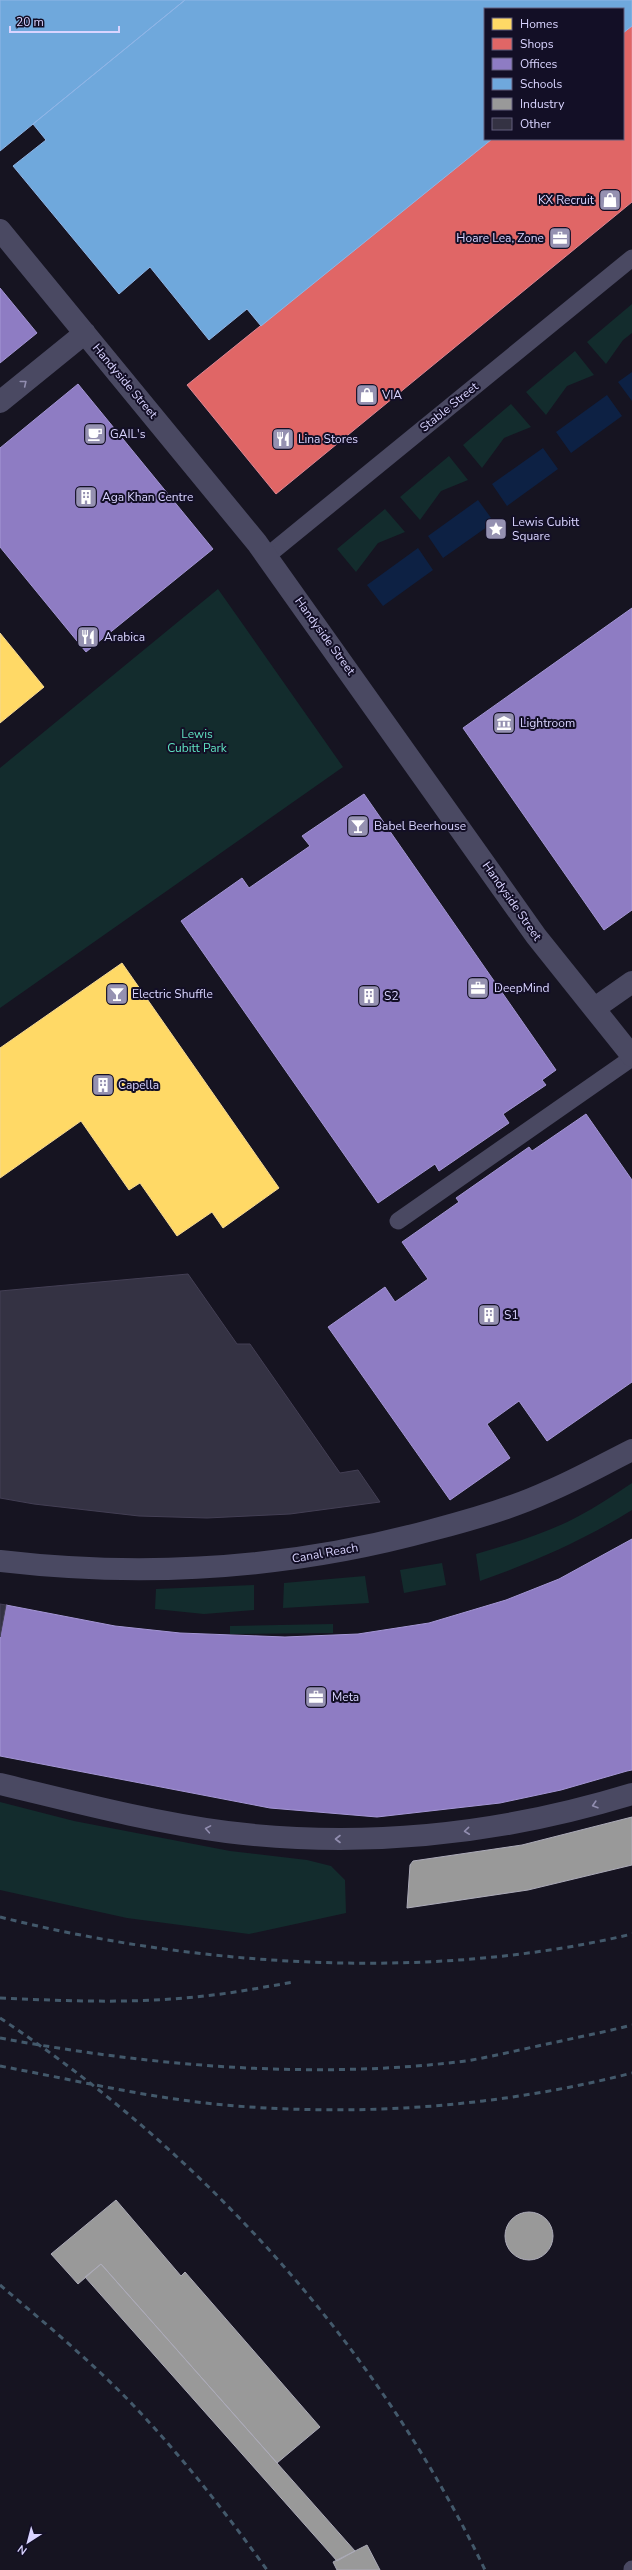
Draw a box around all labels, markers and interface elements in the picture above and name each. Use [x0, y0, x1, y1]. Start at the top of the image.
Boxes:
scale bar [10, 8, 119, 34]
legend [484, 8, 624, 140]
text: 20 m [16, 14, 44, 30]
text: Homes [520, 16, 558, 32]
text: Shops [520, 36, 554, 52]
text: Offices [520, 56, 558, 72]
text: Schools [520, 76, 563, 92]
text: Industry [520, 96, 565, 112]
text: Other [520, 116, 552, 132]
shop icon: KX Recruit [597, 187, 623, 213]
place label: KX Recruit [538, 192, 595, 208]
office icon: Hoare Lea, Zone [547, 225, 573, 251]
place label: Hoare Lea, Zone [456, 230, 544, 246]
street label: Handyside Street [89, 340, 162, 422]
street label: Stable Street [417, 378, 482, 435]
one-way arrow [19, 380, 26, 387]
shop icon: VIA [354, 382, 380, 408]
place label: VIA [381, 387, 402, 403]
cafe icon: GAIL's [82, 421, 108, 447]
place label: GAIL's [110, 426, 146, 442]
restaurant icon: Lina Stores [270, 426, 296, 452]
place label: Lina Stores [298, 431, 358, 447]
building icon: Aga Khan Centre [73, 484, 99, 510]
place label: Aga Khan Centre [102, 489, 193, 505]
place label: Lewis Cubitt Square [512, 514, 580, 544]
place icon: Lewis Cubitt Square [483, 516, 509, 542]
street label: Handyside Street [291, 594, 359, 679]
restaurant icon: Arabica [75, 624, 101, 650]
place label: Arabica [104, 629, 145, 645]
museum icon: Lightroom [491, 710, 517, 736]
place label: Lightroom [520, 715, 575, 731]
park label: Lewis Cubitt Park [167, 726, 228, 756]
bar icon: Babel Beerhouse [345, 813, 371, 839]
place label: Babel Beerhouse [374, 818, 466, 834]
street label: Handyside Street [479, 858, 546, 944]
office icon: DeepMind [465, 975, 491, 1001]
place label: DeepMind [494, 980, 550, 996]
bar icon: Electric Shuffle [104, 981, 130, 1007]
building icon: S2 [356, 983, 382, 1009]
place label: Electric Shuffle [132, 986, 213, 1002]
place label: S2 [384, 988, 399, 1004]
building icon: Capella [90, 1072, 116, 1098]
place label: Capella [118, 1077, 159, 1093]
building icon: S1 [476, 1302, 502, 1328]
place label: S1 [504, 1307, 519, 1323]
street label: Canal Reach [291, 1539, 359, 1567]
office icon: Meta [303, 1684, 329, 1710]
place label: Meta [332, 1689, 359, 1705]
one-way arrow [591, 1800, 598, 1809]
one-way arrow [205, 1825, 211, 1833]
one-way arrow [464, 1826, 470, 1835]
one-way arrow [335, 1835, 341, 1843]
north arrow [8, 2522, 48, 2562]
text: N [15, 2541, 30, 2558]

